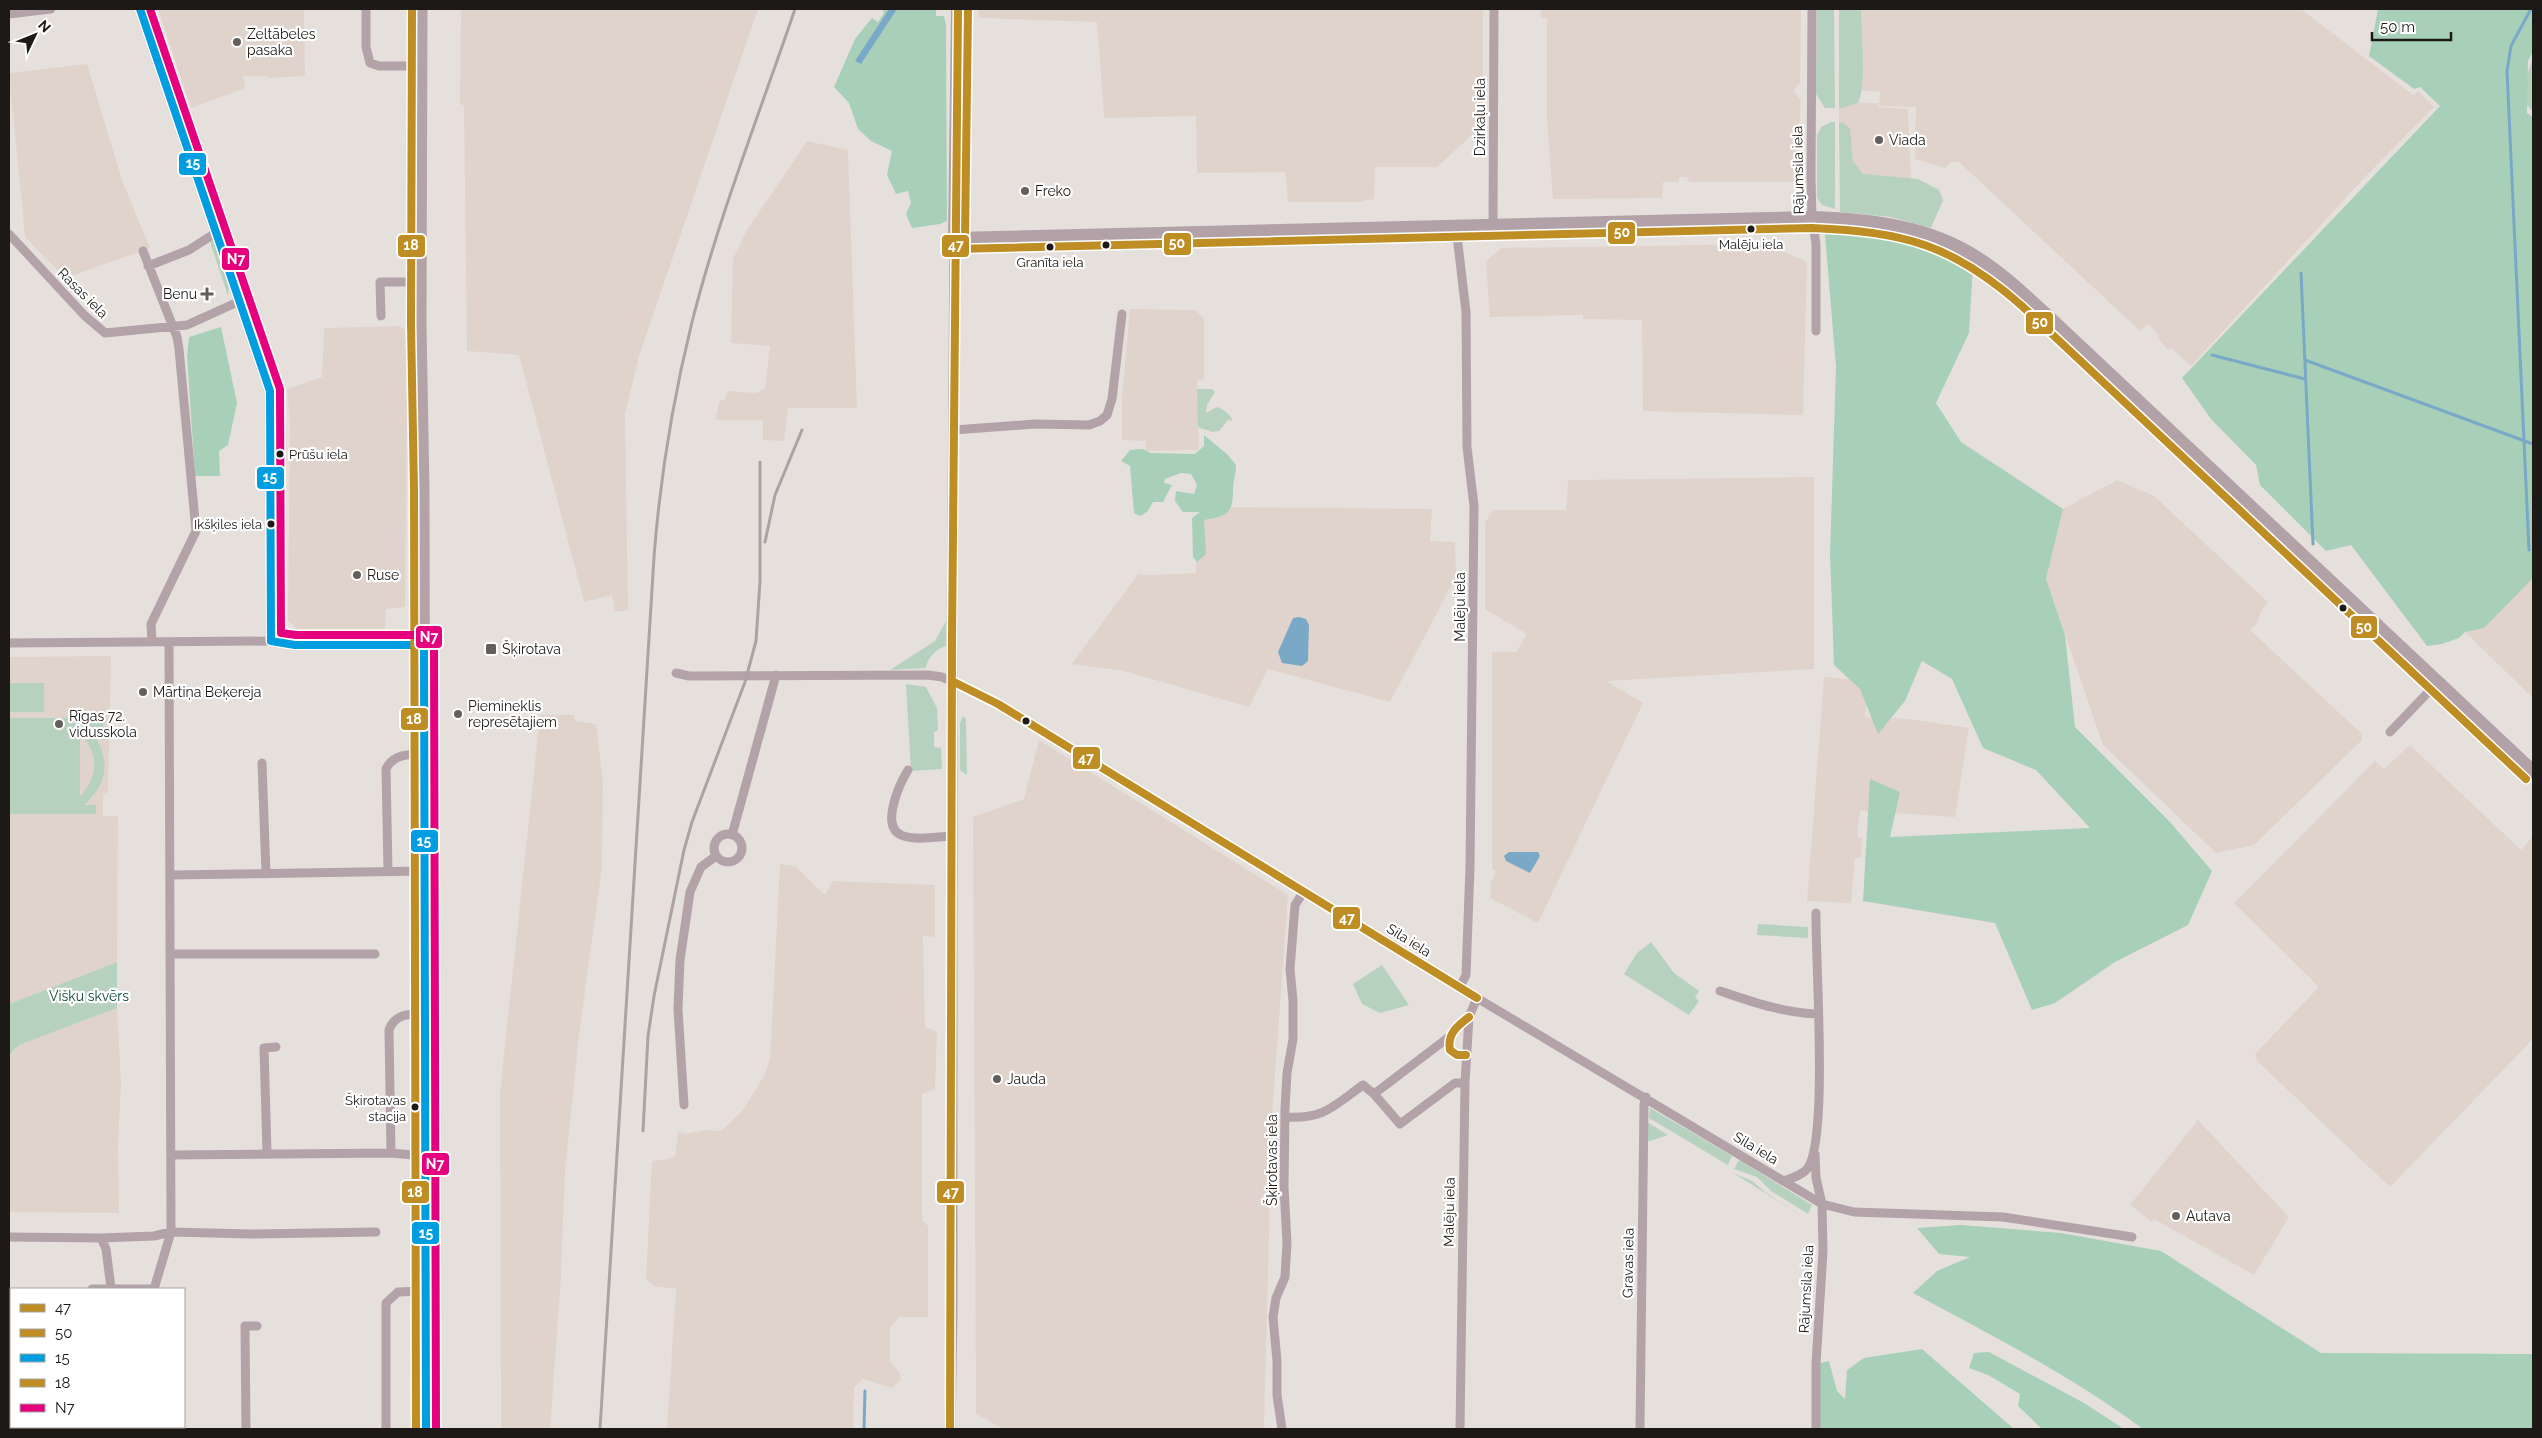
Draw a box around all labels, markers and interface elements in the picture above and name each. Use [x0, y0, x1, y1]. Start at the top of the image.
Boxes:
north arrow [10, 10, 60, 60]
scale bar [2372, 10, 2451, 42]
text: N [35, 17, 54, 35]
text: 50 m [2380, 18, 2415, 36]
place label: Zeltābeles pasaka [247, 26, 316, 58]
marker: Zeltābeles pasaka [231, 36, 243, 48]
street label: Dzirkaļu iela [1472, 78, 1488, 156]
street label: Rājumsila iela [1789, 126, 1807, 214]
place label: Viada [1889, 132, 1926, 148]
marker: Viada [1873, 134, 1885, 146]
line badge: 15 [178, 152, 207, 176]
text: 15 [186, 155, 201, 171]
place label: Freko [1035, 183, 1071, 199]
marker: Freko [1019, 185, 1031, 197]
line badge: 50 [1607, 221, 1636, 245]
text: 50 [1614, 224, 1630, 240]
marker: Malēju iela [1746, 224, 1756, 234]
line badge: 50 [1163, 232, 1192, 256]
line badge: 18 [397, 234, 426, 258]
line badge: 47 [941, 234, 970, 258]
text: 50 [1169, 235, 1185, 251]
text: 18 [403, 237, 419, 253]
text: 47 [948, 237, 964, 253]
place label: Malēju iela [1719, 237, 1783, 252]
unlabelled marker [1101, 240, 1111, 250]
marker: Granīta iela [1045, 242, 1055, 252]
line badge: N7 [221, 247, 250, 271]
text: N7 [227, 251, 245, 267]
place label: Granīta iela [1016, 255, 1084, 270]
street label: Rasas iela [55, 265, 111, 321]
place label: Benu [163, 286, 197, 302]
marker: Benu [201, 288, 213, 300]
line badge: 50 [2025, 311, 2054, 335]
text: 50 [2032, 314, 2048, 330]
place label: Prūšu iela [289, 447, 348, 462]
marker: Prūšu iela [275, 449, 285, 459]
line badge: 15 [256, 466, 285, 490]
text: 15 [263, 469, 278, 485]
place label: Ikšķiles iela [194, 517, 262, 532]
marker: Ikšķiles iela [266, 519, 276, 529]
place label: Ruse [367, 567, 399, 583]
marker: Ruse [351, 569, 363, 581]
street label: Malēju iela [1452, 572, 1468, 642]
unlabelled marker [2338, 603, 2348, 613]
line badge: 50 [2350, 615, 2378, 639]
text: 50 [2356, 619, 2372, 635]
line badge: N7 [415, 625, 443, 649]
text: N7 [420, 629, 438, 645]
place label: Šķirotava [502, 639, 561, 657]
marker: Šķirotava [484, 642, 498, 656]
place label: Mārtiņa Beķereja [153, 684, 261, 700]
marker: Mārtiņa Beķereja [137, 686, 149, 698]
place label: Piemineklis represētajiem [468, 698, 557, 730]
line badge: 18 [400, 707, 429, 731]
place label: Rīgas 72. vidusskola [69, 708, 137, 740]
marker: Piemineklis represētajiem [452, 708, 464, 720]
text: 18 [406, 711, 422, 727]
unlabelled marker [1021, 716, 1031, 726]
marker: Rīgas 72. vidusskola [53, 718, 65, 730]
line badge: 47 [1072, 746, 1101, 770]
text: 47 [1078, 750, 1094, 766]
line badge: 15 [410, 829, 439, 853]
text: 15 [417, 833, 432, 849]
line badge: 47 [1332, 906, 1361, 930]
text: 47 [1339, 910, 1355, 926]
street label: Sila iela [1384, 920, 1434, 960]
park label: Višķu skvērs [49, 988, 129, 1004]
place label: Jauda [1007, 1071, 1046, 1087]
marker: Jauda [991, 1073, 1003, 1085]
place label: Šķirotavas stacija [345, 1092, 406, 1124]
marker: Šķirotavas stacija [410, 1102, 420, 1112]
street label: Šķirotavas iela [1262, 1114, 1280, 1206]
street label: Sila iela [1731, 1128, 1781, 1168]
line badge: N7 [421, 1152, 450, 1176]
text: N7 [426, 1156, 444, 1172]
street label: Malēju iela [1440, 1177, 1458, 1247]
line badge: 18 [401, 1180, 430, 1204]
line badge: 47 [936, 1180, 965, 1204]
text: 18 [407, 1184, 423, 1200]
text: 47 [943, 1184, 959, 1200]
place label: Autava [2186, 1208, 2231, 1224]
marker: Autava [2170, 1210, 2182, 1222]
line badge: 15 [411, 1221, 440, 1245]
text: 15 [419, 1225, 434, 1241]
street label: Gravas iela [1619, 1228, 1637, 1298]
street label: Rājumsila iela [1796, 1244, 1816, 1334]
legend [10, 1288, 185, 1428]
text: 47 [55, 1299, 71, 1317]
text: 50 [55, 1324, 72, 1342]
text: 15 [55, 1349, 70, 1367]
text: 18 [55, 1374, 70, 1392]
text: N7 [55, 1399, 75, 1417]

